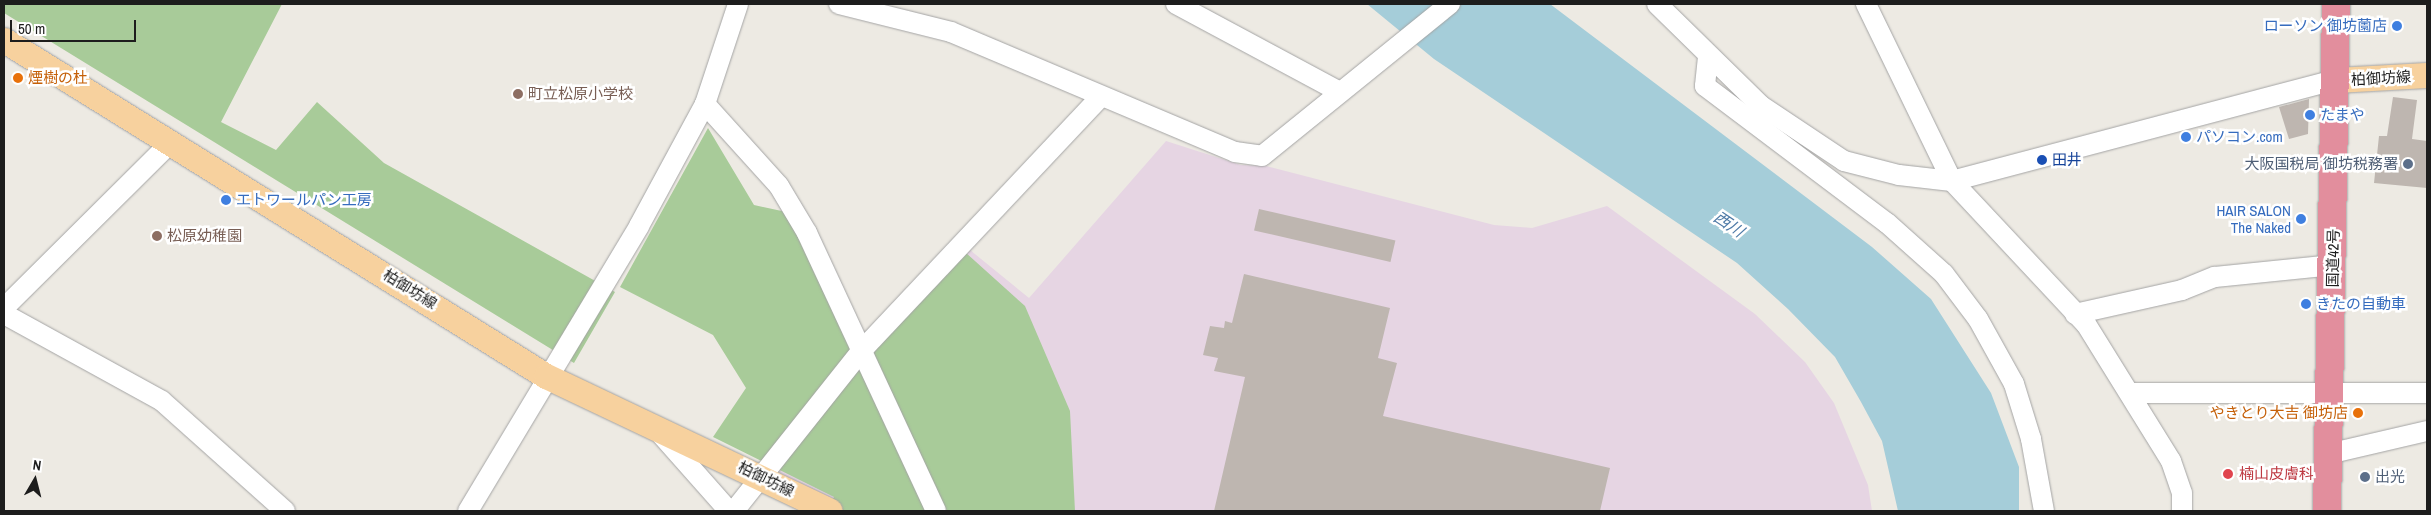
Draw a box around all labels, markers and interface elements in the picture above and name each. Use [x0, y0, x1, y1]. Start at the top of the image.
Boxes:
scale bar [12, 10, 139, 42]
place label: ローソン 御坊薗店 [2264, 17, 2387, 35]
text: 50 m [18, 18, 45, 39]
marker: ローソン 御坊薗店 [2391, 20, 2403, 32]
street label: 柏御坊線 [2351, 67, 2411, 89]
place label: 煙樹の杜 [28, 69, 88, 87]
marker: 煙樹の杜 [12, 72, 24, 84]
place label: 町立松原小学校 [528, 85, 633, 103]
marker: 町立松原小学校 [512, 88, 524, 100]
place label: たまや [2320, 106, 2365, 124]
marker: たまや [2304, 109, 2316, 121]
place label: パソコン.com [2196, 128, 2283, 146]
marker: パソコン.com [2180, 131, 2192, 143]
place label: 田井 [2052, 151, 2082, 169]
marker: 田井 [2036, 154, 2048, 166]
place label: 大阪国税局 御坊税務署 [2245, 155, 2398, 173]
marker: 大阪国税局 御坊税務署 [2402, 158, 2414, 170]
place label: エトワールパン工房 [236, 191, 371, 209]
marker: エトワールパン工房 [220, 194, 232, 206]
place label: HAIR SALON The Naked [2216, 201, 2291, 236]
water label: 西川 [1710, 207, 1748, 241]
marker: HAIR SALON The Naked [2295, 213, 2307, 225]
place label: 松原幼稚園 [167, 227, 242, 245]
street label: 国道42号 [2323, 229, 2343, 287]
marker: 松原幼稚園 [151, 230, 163, 242]
street label: 柏御坊線 [380, 265, 440, 313]
place label: きたの自動車 [2316, 295, 2406, 313]
marker: きたの自動車 [2300, 298, 2312, 310]
place label: やきとり大吉 御坊店 [2210, 404, 2348, 422]
marker: やきとり大吉 御坊店 [2352, 407, 2364, 419]
north arrow [10, 455, 60, 505]
text: N [32, 456, 42, 475]
street label: 柏御坊線 [735, 458, 797, 500]
place label: 楠山皮膚科 [2239, 465, 2314, 483]
marker: 楠山皮膚科 [2221, 467, 2235, 481]
place label: 出光 [2375, 468, 2405, 486]
marker: 出光 [2359, 471, 2371, 483]

